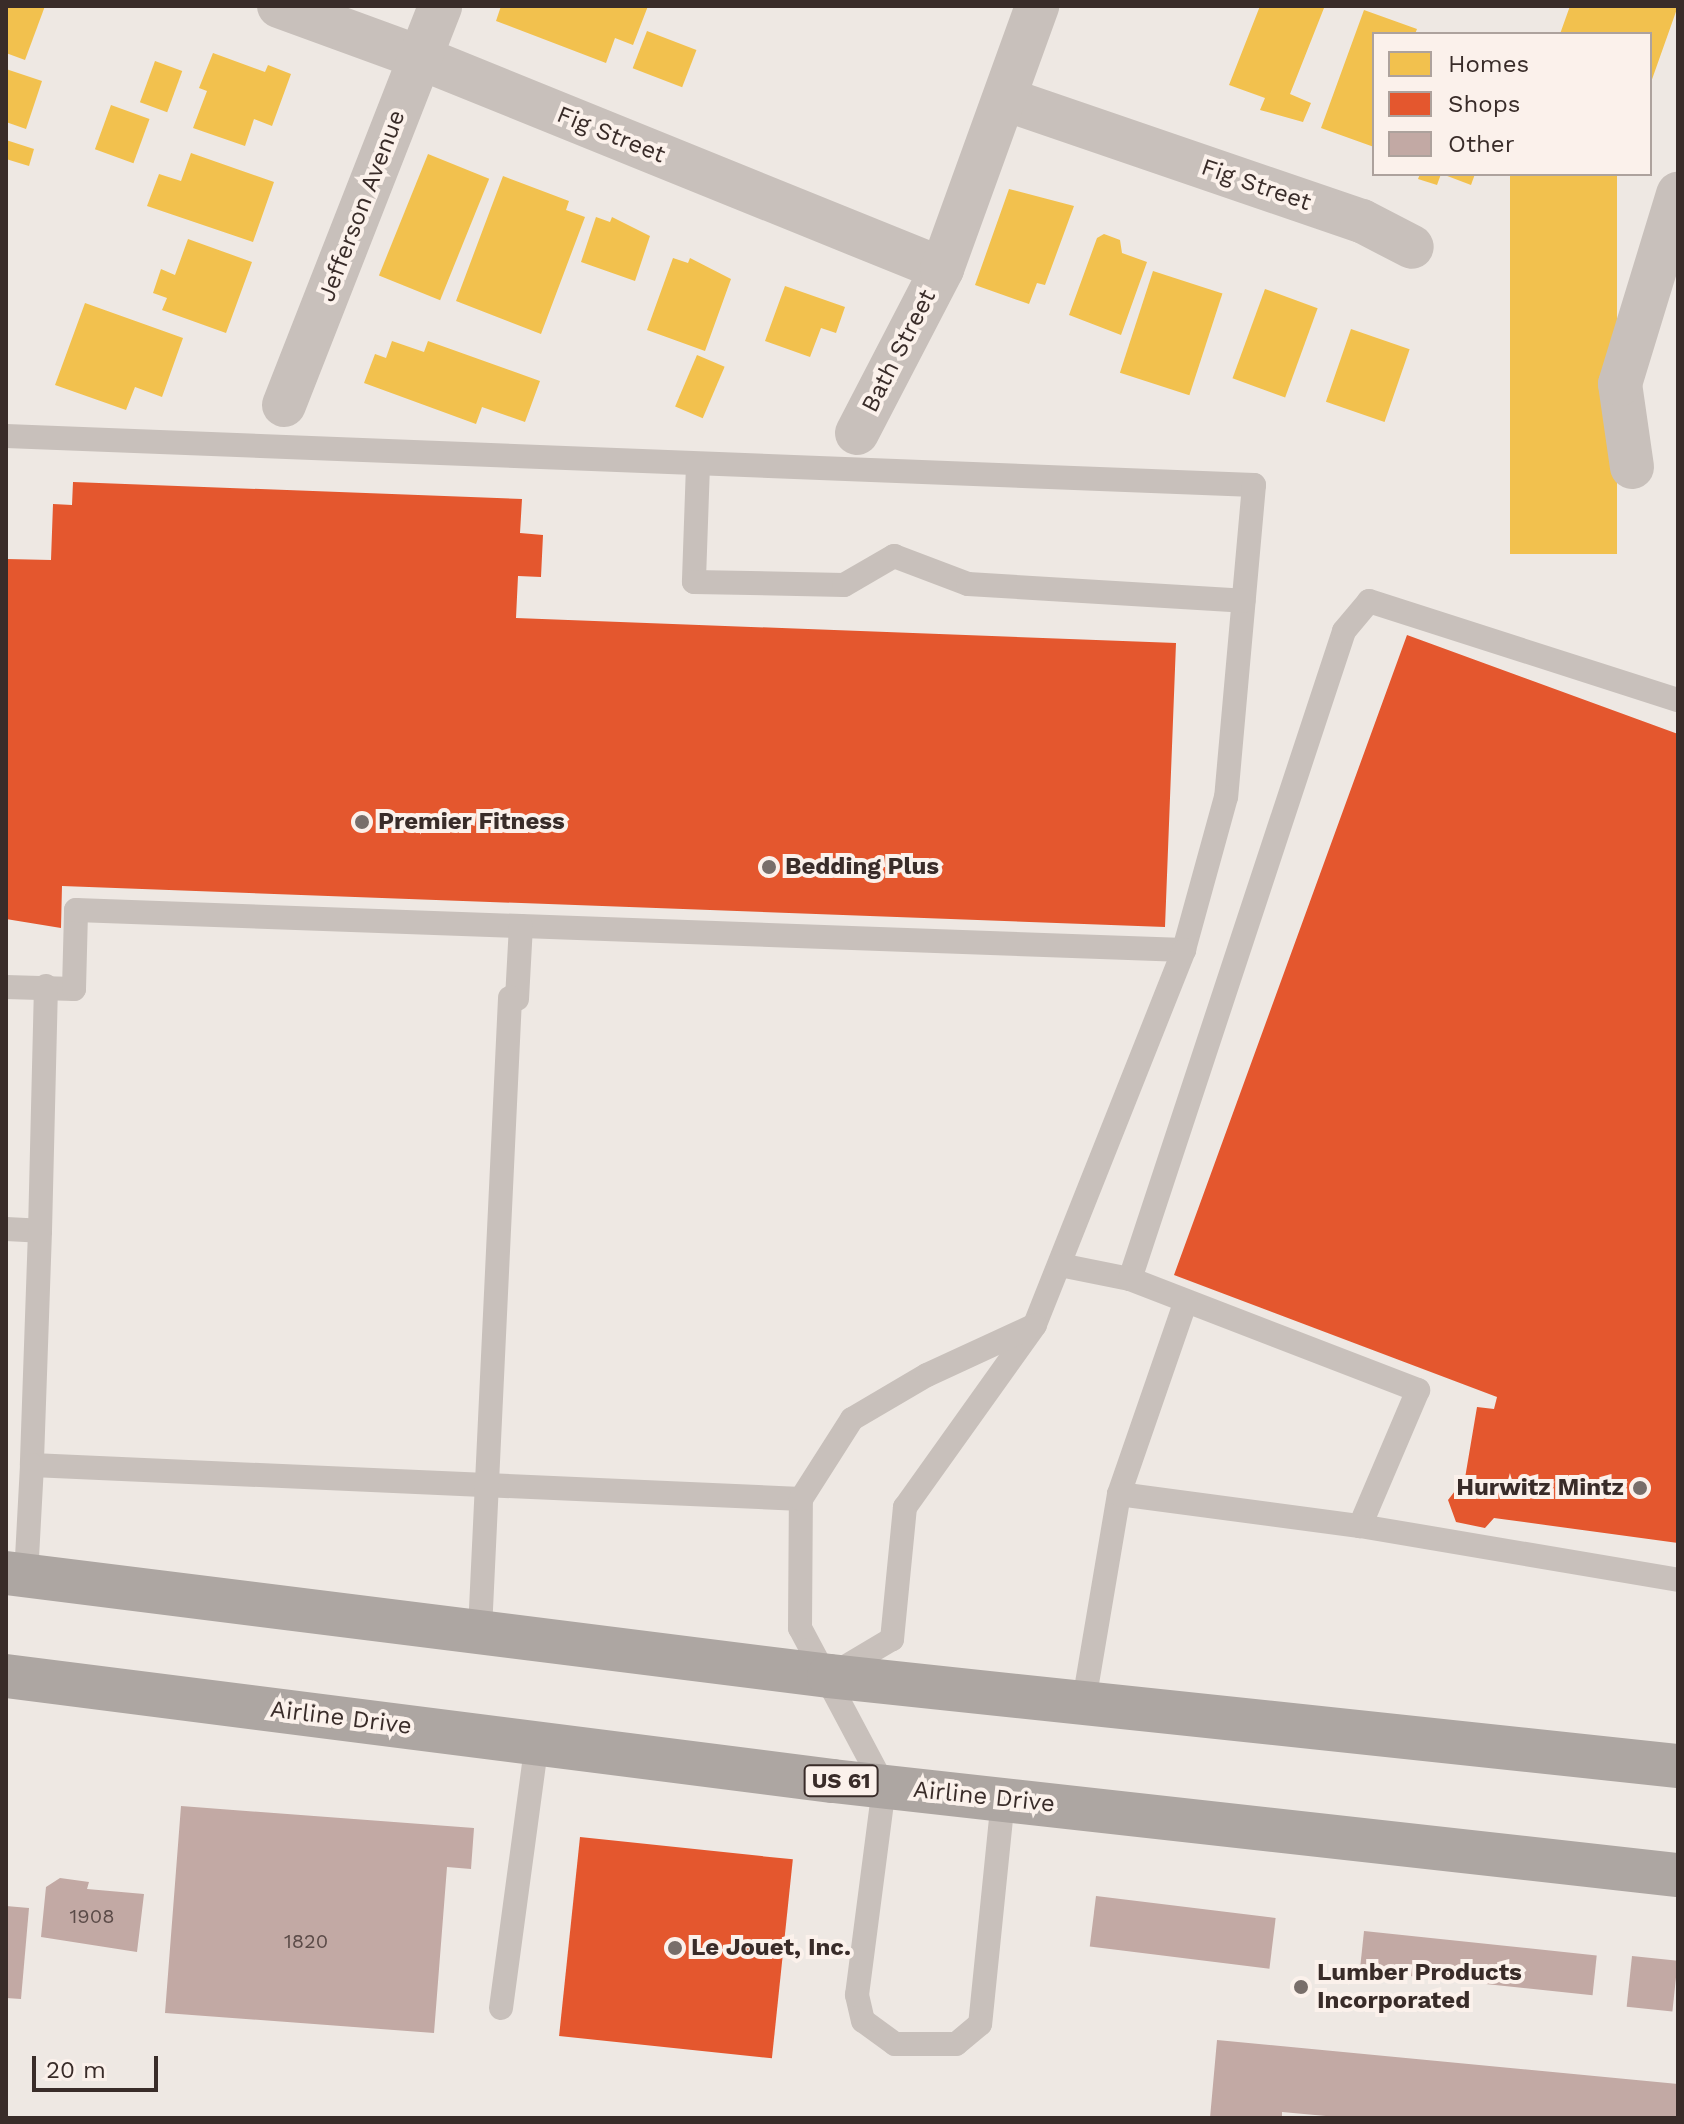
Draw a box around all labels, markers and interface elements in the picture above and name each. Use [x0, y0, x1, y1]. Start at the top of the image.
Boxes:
legend [1372, 32, 1652, 176]
text: Homes [1448, 50, 1529, 78]
text: Shops [1448, 90, 1520, 118]
street label: Fig Street [553, 100, 669, 170]
street label: Jefferson Avenue [312, 106, 412, 306]
text: Other [1448, 130, 1515, 158]
street label: Fig Street [1197, 153, 1315, 217]
street label: Bath Street [856, 285, 942, 417]
place label: Premier Fitness [378, 808, 565, 836]
marker: Premier Fitness [353, 813, 371, 831]
place label: Bedding Plus [785, 853, 939, 881]
marker: Bedding Plus [760, 858, 778, 876]
place label: Hurwitz Mintz [1456, 1474, 1624, 1502]
marker: Hurwitz Mintz [1631, 1479, 1649, 1497]
street label: Airline Drive [269, 1695, 413, 1741]
road number: US 61 [803, 1763, 879, 1799]
street label: Airline Drive [912, 1775, 1056, 1819]
house number: 1908 [70, 1904, 114, 1928]
house number: 1820 [284, 1929, 328, 1953]
place label: Le Jouet, Inc. [691, 1934, 851, 1962]
marker: Le Jouet, Inc. [666, 1939, 684, 1957]
place label: Lumber Products Incorporated [1317, 1959, 1522, 2015]
marker: Lumber Products Incorporated [1292, 1978, 1310, 1996]
scale bar [36, 2040, 162, 2090]
text: 20 m [46, 2056, 106, 2084]

